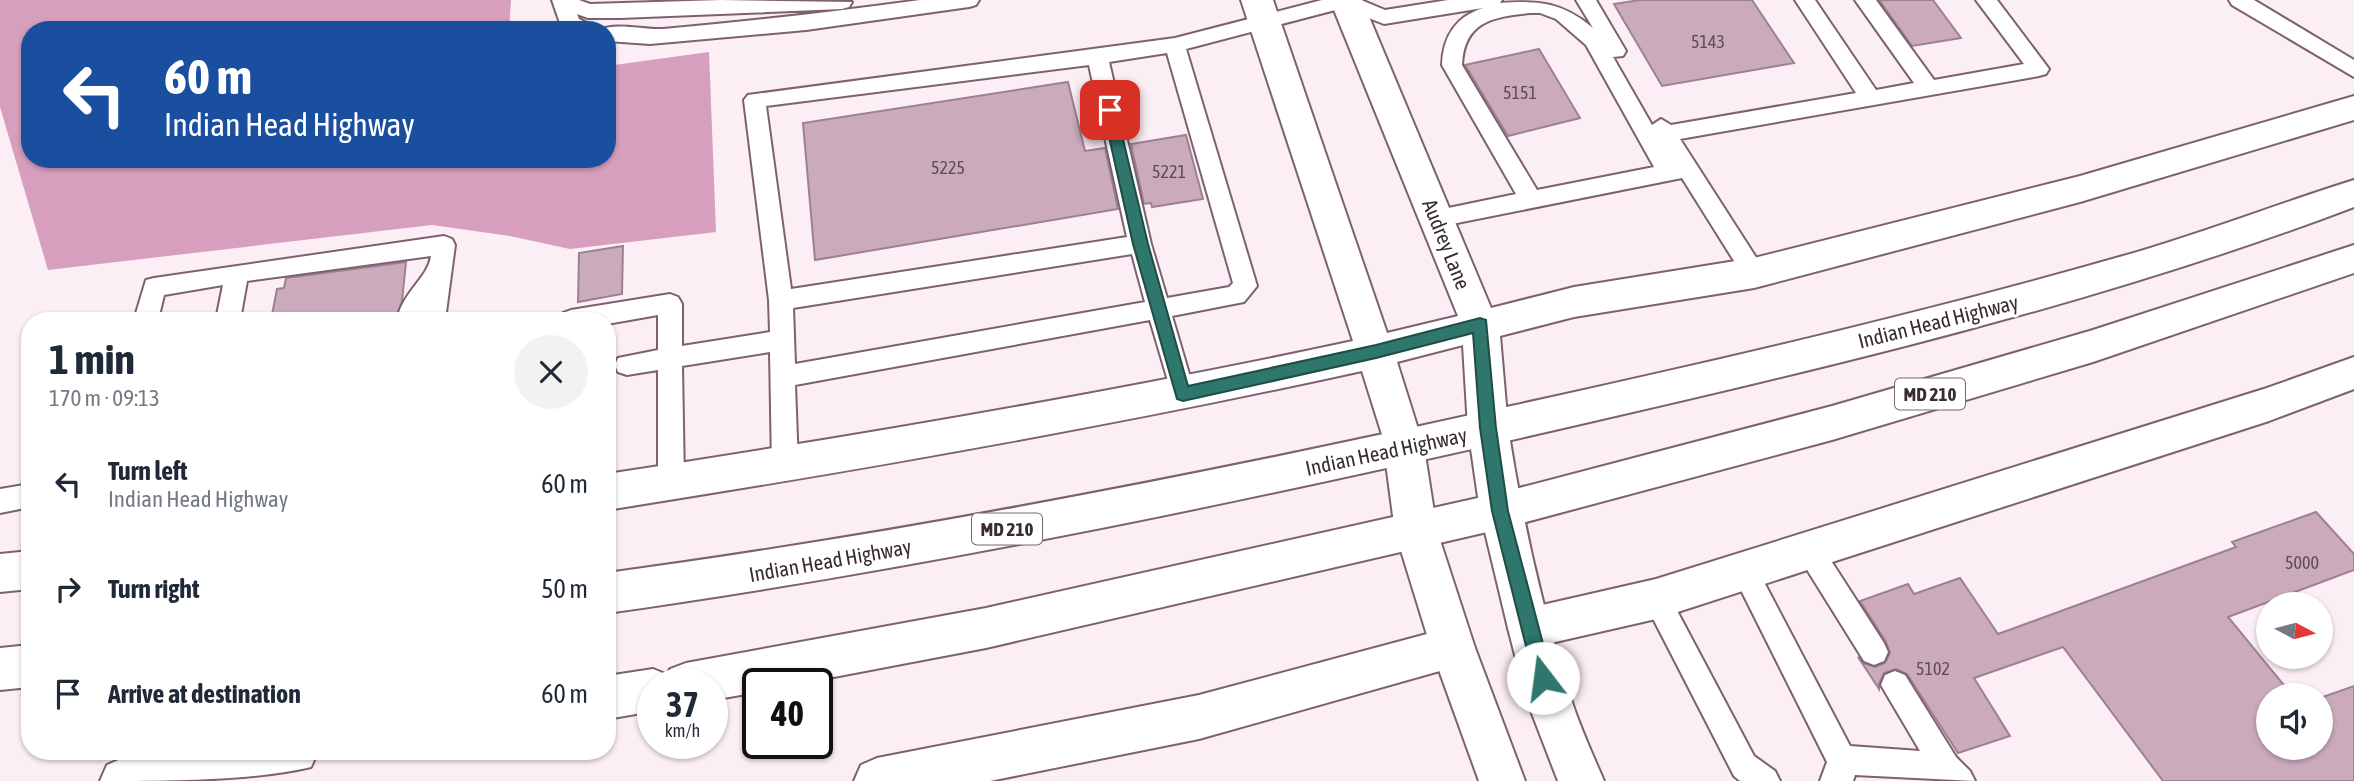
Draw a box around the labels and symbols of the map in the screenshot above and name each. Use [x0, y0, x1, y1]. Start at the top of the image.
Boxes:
house number: 5143 [1691, 31, 1725, 52]
pin [1080, 80, 1140, 140]
house number: 5151 [1503, 82, 1537, 103]
house number: 5225 [931, 157, 965, 178]
house number: 5221 [1152, 161, 1186, 182]
street label: Audrey Lane [1418, 195, 1476, 293]
street label: Indian Head Highway [1855, 289, 2021, 353]
road number: MD 210 [1895, 378, 1965, 410]
street label: Indian Head Highway [1303, 422, 1469, 480]
road number: MD 210 [972, 514, 1042, 544]
street label: Indian Head Highway [747, 534, 913, 586]
house number: 5000 [2285, 552, 2319, 573]
north arrow [2256, 592, 2333, 668]
position arrow [1506, 641, 1580, 715]
house number: 5102 [1916, 658, 1950, 679]
speed limit sign: 40 [742, 668, 833, 759]

